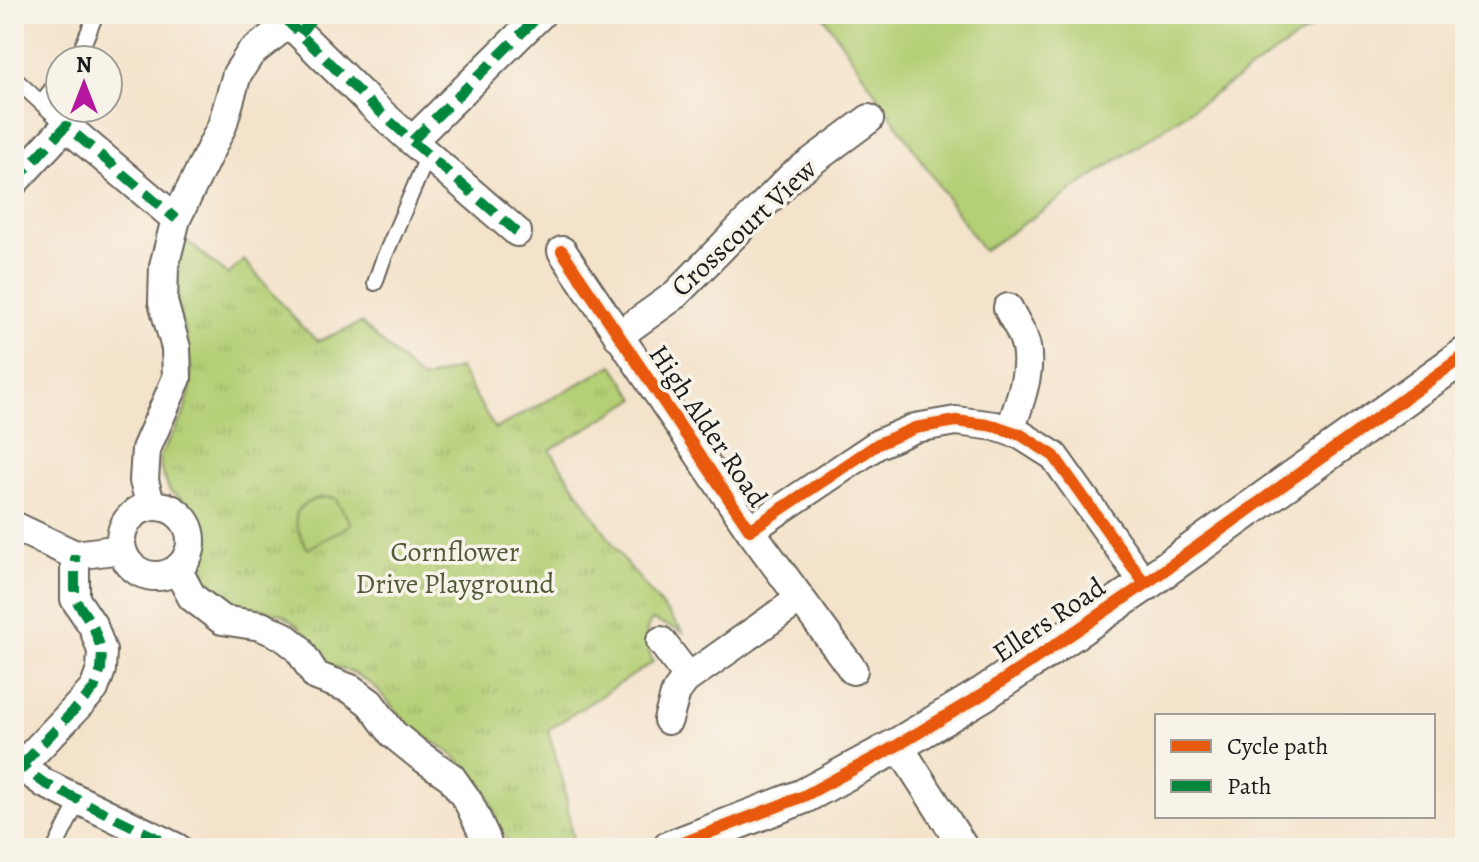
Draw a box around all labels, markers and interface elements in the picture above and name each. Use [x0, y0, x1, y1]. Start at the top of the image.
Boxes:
north arrow [44, 44, 124, 124]
text: N [76, 50, 92, 80]
street label: Crosscourt View [663, 150, 825, 305]
street label: High Alder Road [640, 337, 777, 515]
park label: Cornflower Drive Playground [355, 533, 555, 603]
street label: Ellers Road [985, 568, 1114, 672]
legend [1155, 714, 1435, 818]
text: Cycle path [1227, 730, 1328, 762]
text: Path [1227, 770, 1272, 802]

